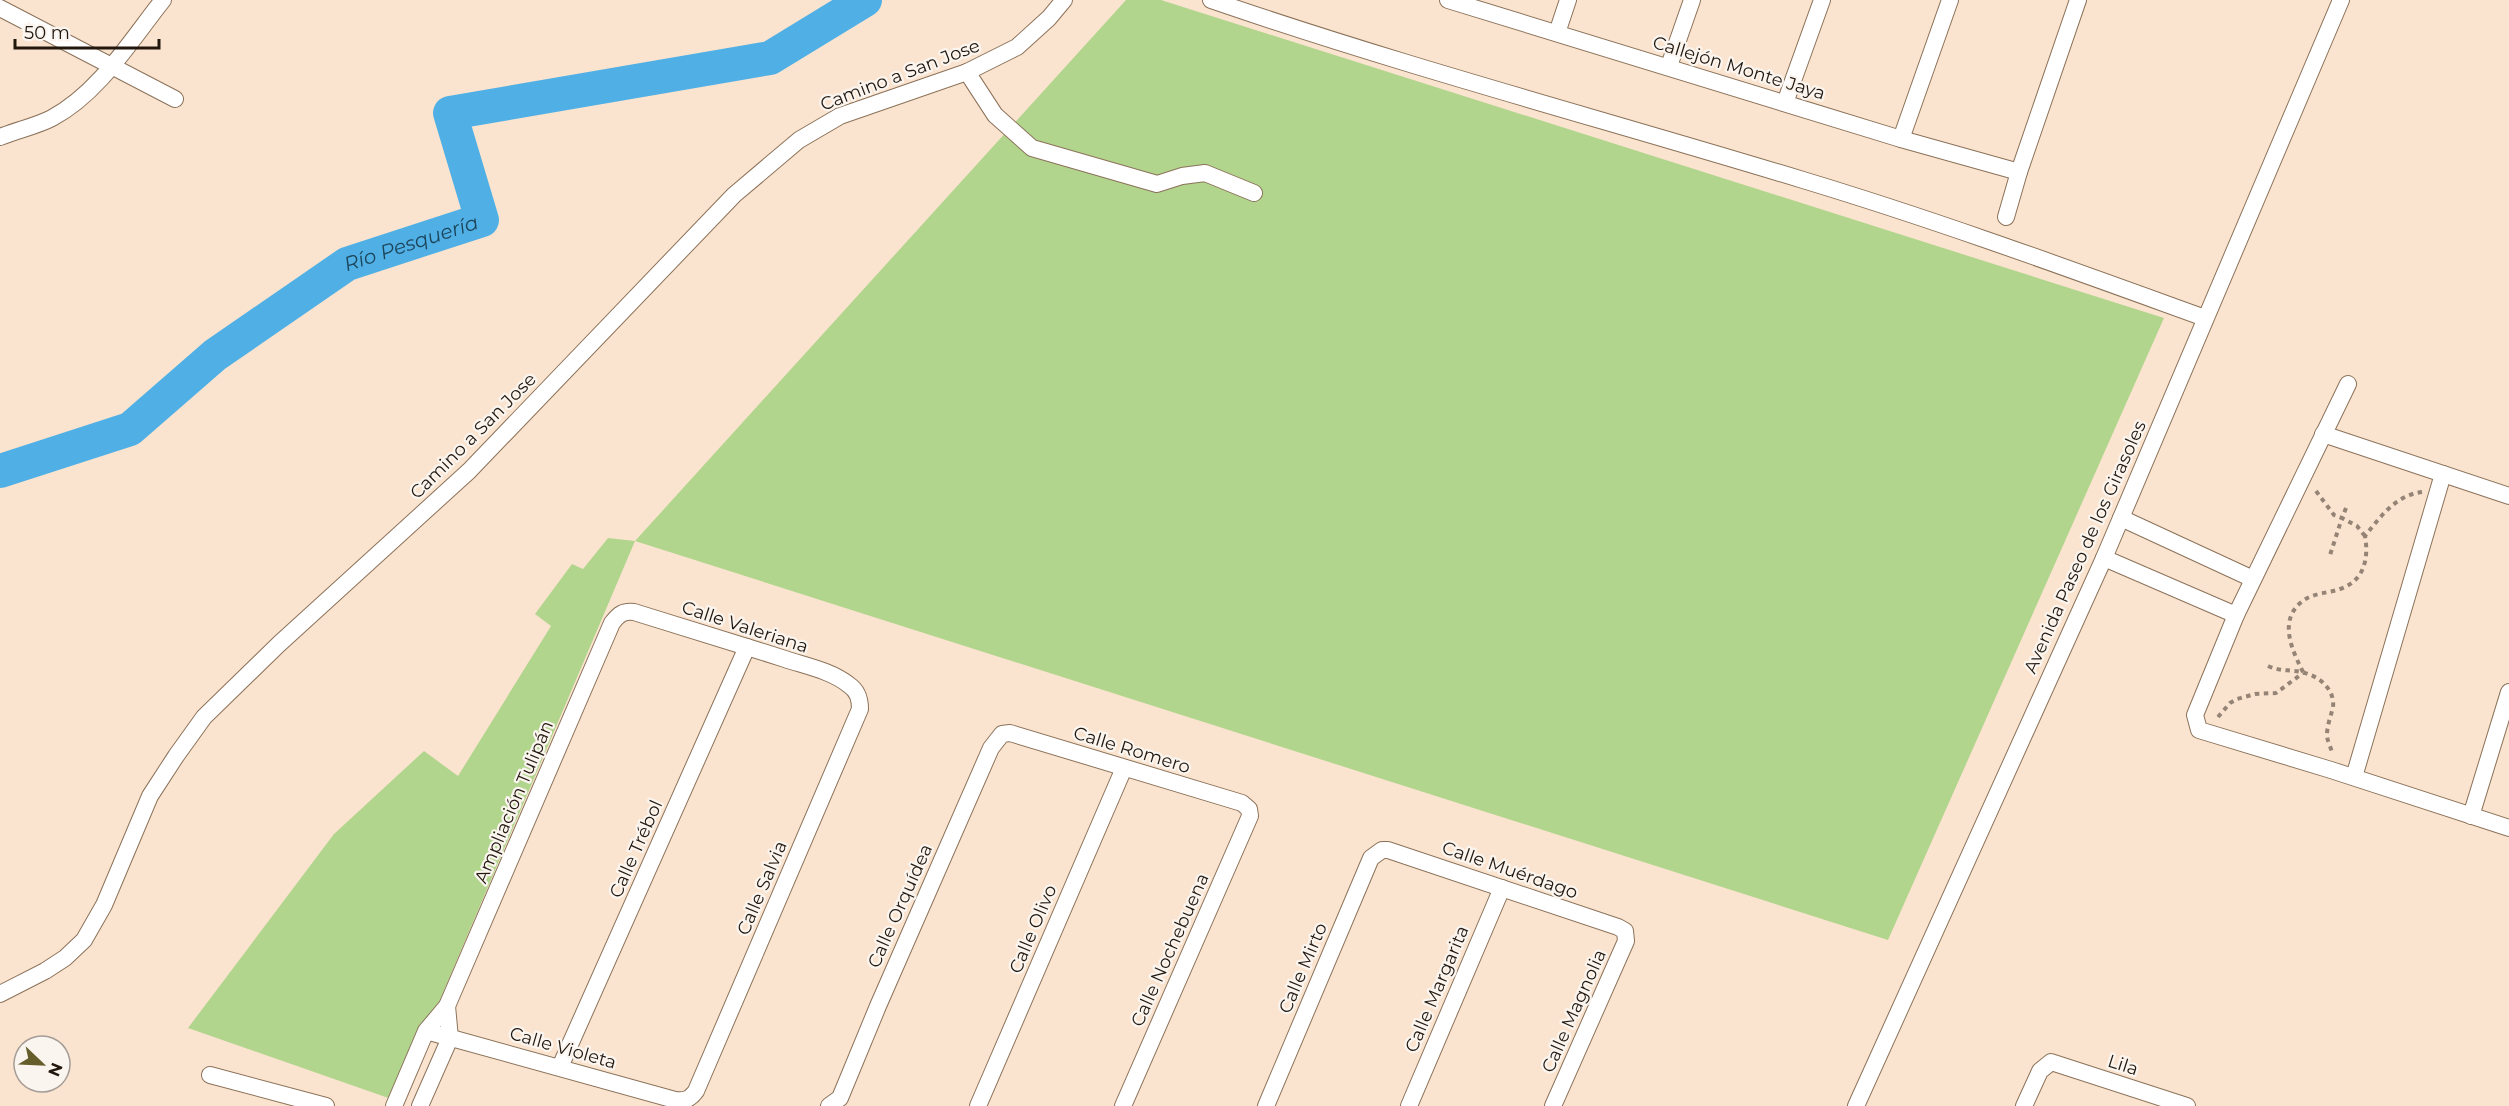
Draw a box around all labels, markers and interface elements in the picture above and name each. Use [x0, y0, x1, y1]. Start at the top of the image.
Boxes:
scale bar [15, 12, 159, 50]
text: 50 m [24, 22, 70, 44]
street label: Callejón Monte Jaya [1650, 31, 1828, 105]
street label: Camino a San Jose [817, 34, 983, 116]
water label: Río Pesquería [341, 210, 481, 276]
street label: Camino a San Jose [405, 368, 541, 504]
street label: Avenida Paseo de los Girasoles [2019, 417, 2151, 677]
street label: Calle Valeriana [679, 596, 811, 658]
street label: Ampliación Tulipán [470, 717, 558, 887]
street label: Calle Romero [1071, 722, 1193, 778]
street label: Calle Trébol [605, 797, 667, 901]
street label: Calle Muérdago [1439, 836, 1581, 904]
street label: Calle Salvia [732, 838, 792, 938]
street label: Calle Orquídea [863, 841, 937, 971]
street label: Calle Nochebuena [1126, 870, 1214, 1030]
street label: Calle Olivo [1004, 881, 1062, 977]
street label: Calle Mirto [1274, 919, 1332, 1017]
street label: Calle Margarita [1400, 922, 1474, 1056]
street label: Calle Magnolia [1537, 946, 1611, 1076]
street label: Calle Violeta [507, 1022, 619, 1074]
north arrow [12, 1034, 72, 1094]
street label: Lila [2105, 1050, 2141, 1080]
text: N [44, 1060, 67, 1079]

